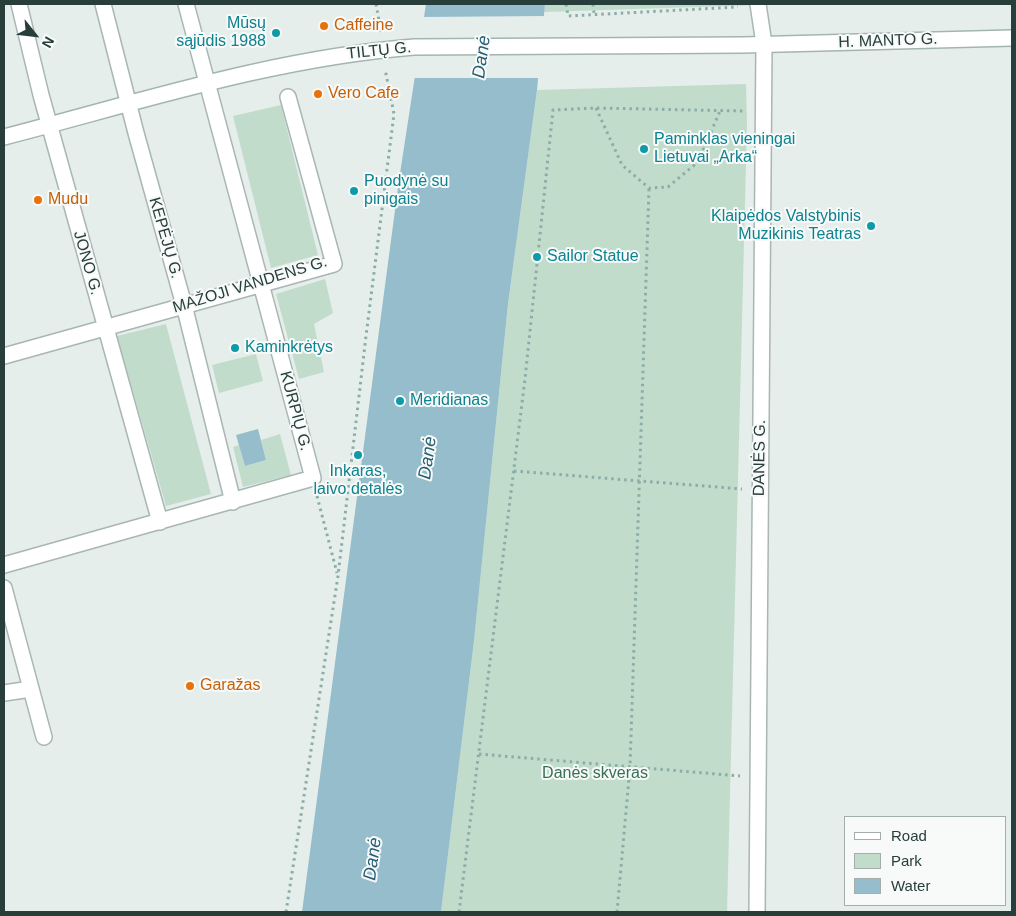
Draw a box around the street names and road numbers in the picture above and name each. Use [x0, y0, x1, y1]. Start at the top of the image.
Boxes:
street label: H. MANTO G. [838, 30, 938, 52]
street label: TILTŲ G. [346, 38, 412, 64]
street label: KEPĖJŲ G. [144, 195, 186, 281]
street label: JONO G. [69, 229, 105, 297]
street label: MAŽOJI VANDENS G. [170, 252, 330, 318]
street label: KURPIŲ G. [275, 369, 315, 453]
street label: DANĖS G. [750, 420, 770, 496]

